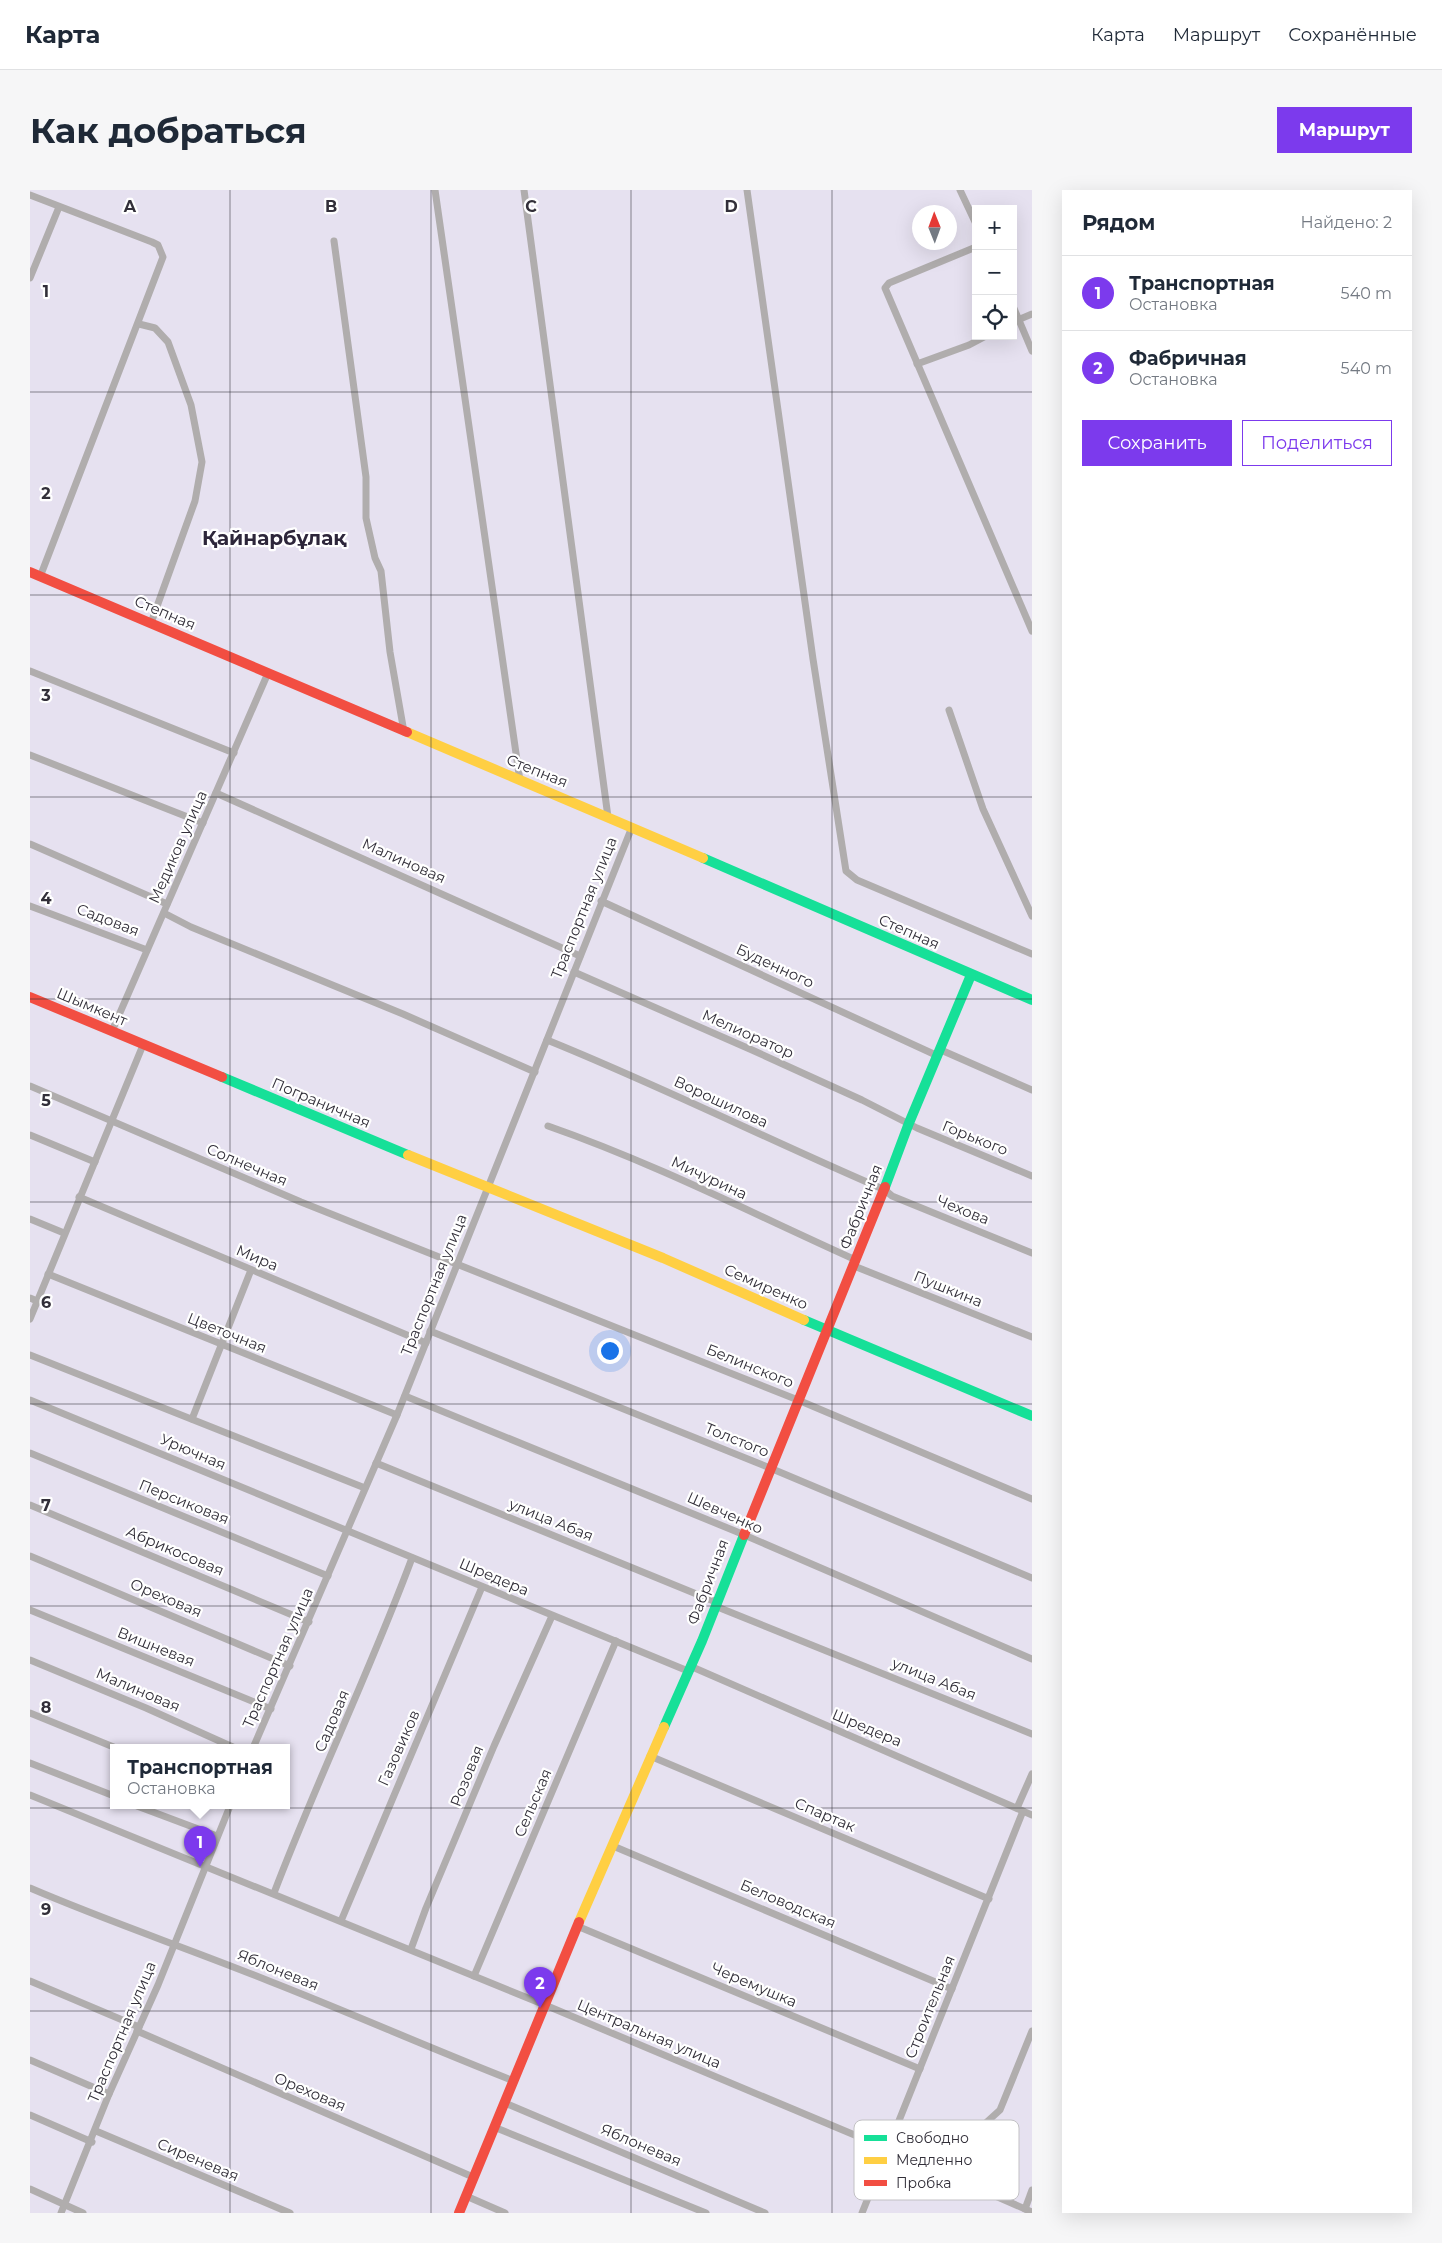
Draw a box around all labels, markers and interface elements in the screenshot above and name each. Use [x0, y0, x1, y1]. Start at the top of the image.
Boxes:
text: Карта [25, 20, 100, 49]
text: Карта [1091, 24, 1145, 46]
text: Маршрут [1173, 24, 1260, 46]
text: Сохранённые [1288, 24, 1417, 46]
button: Маршрут [1277, 107, 1412, 153]
text: Как добраться [30, 109, 307, 152]
text: A [123, 197, 137, 216]
text: B [325, 197, 337, 216]
text: C [525, 197, 537, 216]
text: D [724, 197, 738, 216]
north arrow [912, 205, 957, 250]
map controls [972, 205, 1017, 340]
button: + [972, 205, 1017, 250]
text: Рядом [1082, 210, 1155, 235]
text: Найдено: 2 [1301, 213, 1392, 232]
button: − [972, 250, 1017, 295]
text: Транспортная [1129, 272, 1275, 295]
text: 1 [43, 282, 49, 301]
text: 1 [1095, 284, 1101, 303]
text: 540 m [1341, 284, 1392, 303]
button: locate [972, 295, 1017, 340]
text: Остановка [1129, 295, 1218, 314]
text: Фабричная [1129, 347, 1247, 370]
text: 2 [1093, 359, 1103, 378]
text: 540 m [1341, 359, 1392, 378]
text: Остановка [1129, 370, 1218, 389]
button: Сохранить [1082, 420, 1232, 466]
button: Поделиться [1242, 420, 1392, 466]
text: 2 [41, 484, 51, 503]
district label: Қайнарбұлақ [202, 526, 347, 550]
street label: Степная [132, 591, 199, 634]
text: 3 [40, 686, 51, 705]
street label: Степная [504, 750, 571, 791]
street label: Медиков улица [144, 787, 211, 906]
street label: Малиновая [359, 834, 449, 887]
street label: Траспортная улица [546, 834, 621, 982]
text: 4 [40, 889, 52, 908]
street label: Садовая [74, 899, 142, 940]
street label: Степная [876, 910, 943, 953]
street label: Буденного [733, 939, 817, 992]
street label: Шымкент [54, 983, 131, 1030]
street label: Мелиоратор [699, 1005, 797, 1062]
street label: Ворошилова [671, 1071, 771, 1132]
street label: Пограничная [269, 1073, 373, 1132]
text: 5 [41, 1091, 51, 1110]
street label: Горького [939, 1116, 1011, 1159]
street label: Солнечная [204, 1139, 290, 1190]
street label: Мичурина [668, 1152, 750, 1203]
street label: Фабричная [835, 1162, 886, 1252]
street label: Чехова [934, 1190, 992, 1229]
street label: Траспортная улица [396, 1211, 471, 1359]
street label: Мира [233, 1240, 281, 1275]
street label: Семиренко [721, 1260, 811, 1313]
street label: Пушкина [911, 1266, 985, 1311]
text: 6 [41, 1293, 51, 1312]
street label: Цветочная [185, 1308, 270, 1357]
your location [597, 1338, 623, 1364]
street label: Белинского [704, 1339, 797, 1392]
street label: Толстого [702, 1418, 772, 1461]
street label: Урючная [157, 1429, 229, 1474]
street label: Персиковая [136, 1475, 232, 1528]
street label: Шевченко [684, 1487, 766, 1538]
street label: улица Абая [505, 1494, 596, 1545]
text: 7 [41, 1496, 51, 1515]
street label: Абрикосовая [123, 1521, 227, 1580]
street label: Фабричная [683, 1536, 733, 1627]
street label: Шредера [457, 1553, 532, 1600]
street label: Ореховая [127, 1574, 205, 1621]
street label: Траспортная улица [238, 1585, 317, 1731]
street label: Вишневая [115, 1622, 198, 1671]
street label: улица Абая [888, 1653, 979, 1704]
street label: Малиновая [93, 1663, 183, 1716]
street label: Садовая [310, 1687, 353, 1755]
text: 8 [41, 1698, 51, 1717]
street label: Шредера [830, 1704, 905, 1751]
street label: Газовиков [373, 1707, 424, 1789]
street label: Розовая [446, 1742, 487, 1809]
popup [110, 1744, 290, 1809]
text: Транспортная [127, 1756, 273, 1779]
street label: Сельская [510, 1766, 555, 1840]
text: Остановка [127, 1779, 216, 1798]
street label: Спартак [792, 1793, 859, 1836]
pin: 1 [184, 1826, 216, 1867]
street label: Беловодская [737, 1875, 839, 1932]
text: 9 [41, 1900, 51, 1919]
street label: Яблоневая [235, 1945, 322, 1994]
street label: Строительная [900, 1952, 959, 2061]
street label: Траспортная улица [83, 1958, 160, 2105]
street label: Черемушка [709, 1958, 800, 2011]
pin: 2 [524, 1967, 556, 2008]
street label: Центральная улица [574, 1995, 724, 2072]
street label: Ореховая [271, 2068, 349, 2115]
street label: Яблоневая [598, 2119, 685, 2170]
legend [854, 2120, 1019, 2200]
text: Свободно [896, 2129, 969, 2147]
street label: Сиреневая [154, 2134, 242, 2185]
text: Медленно [896, 2151, 972, 2169]
text: Пробка [896, 2174, 951, 2192]

